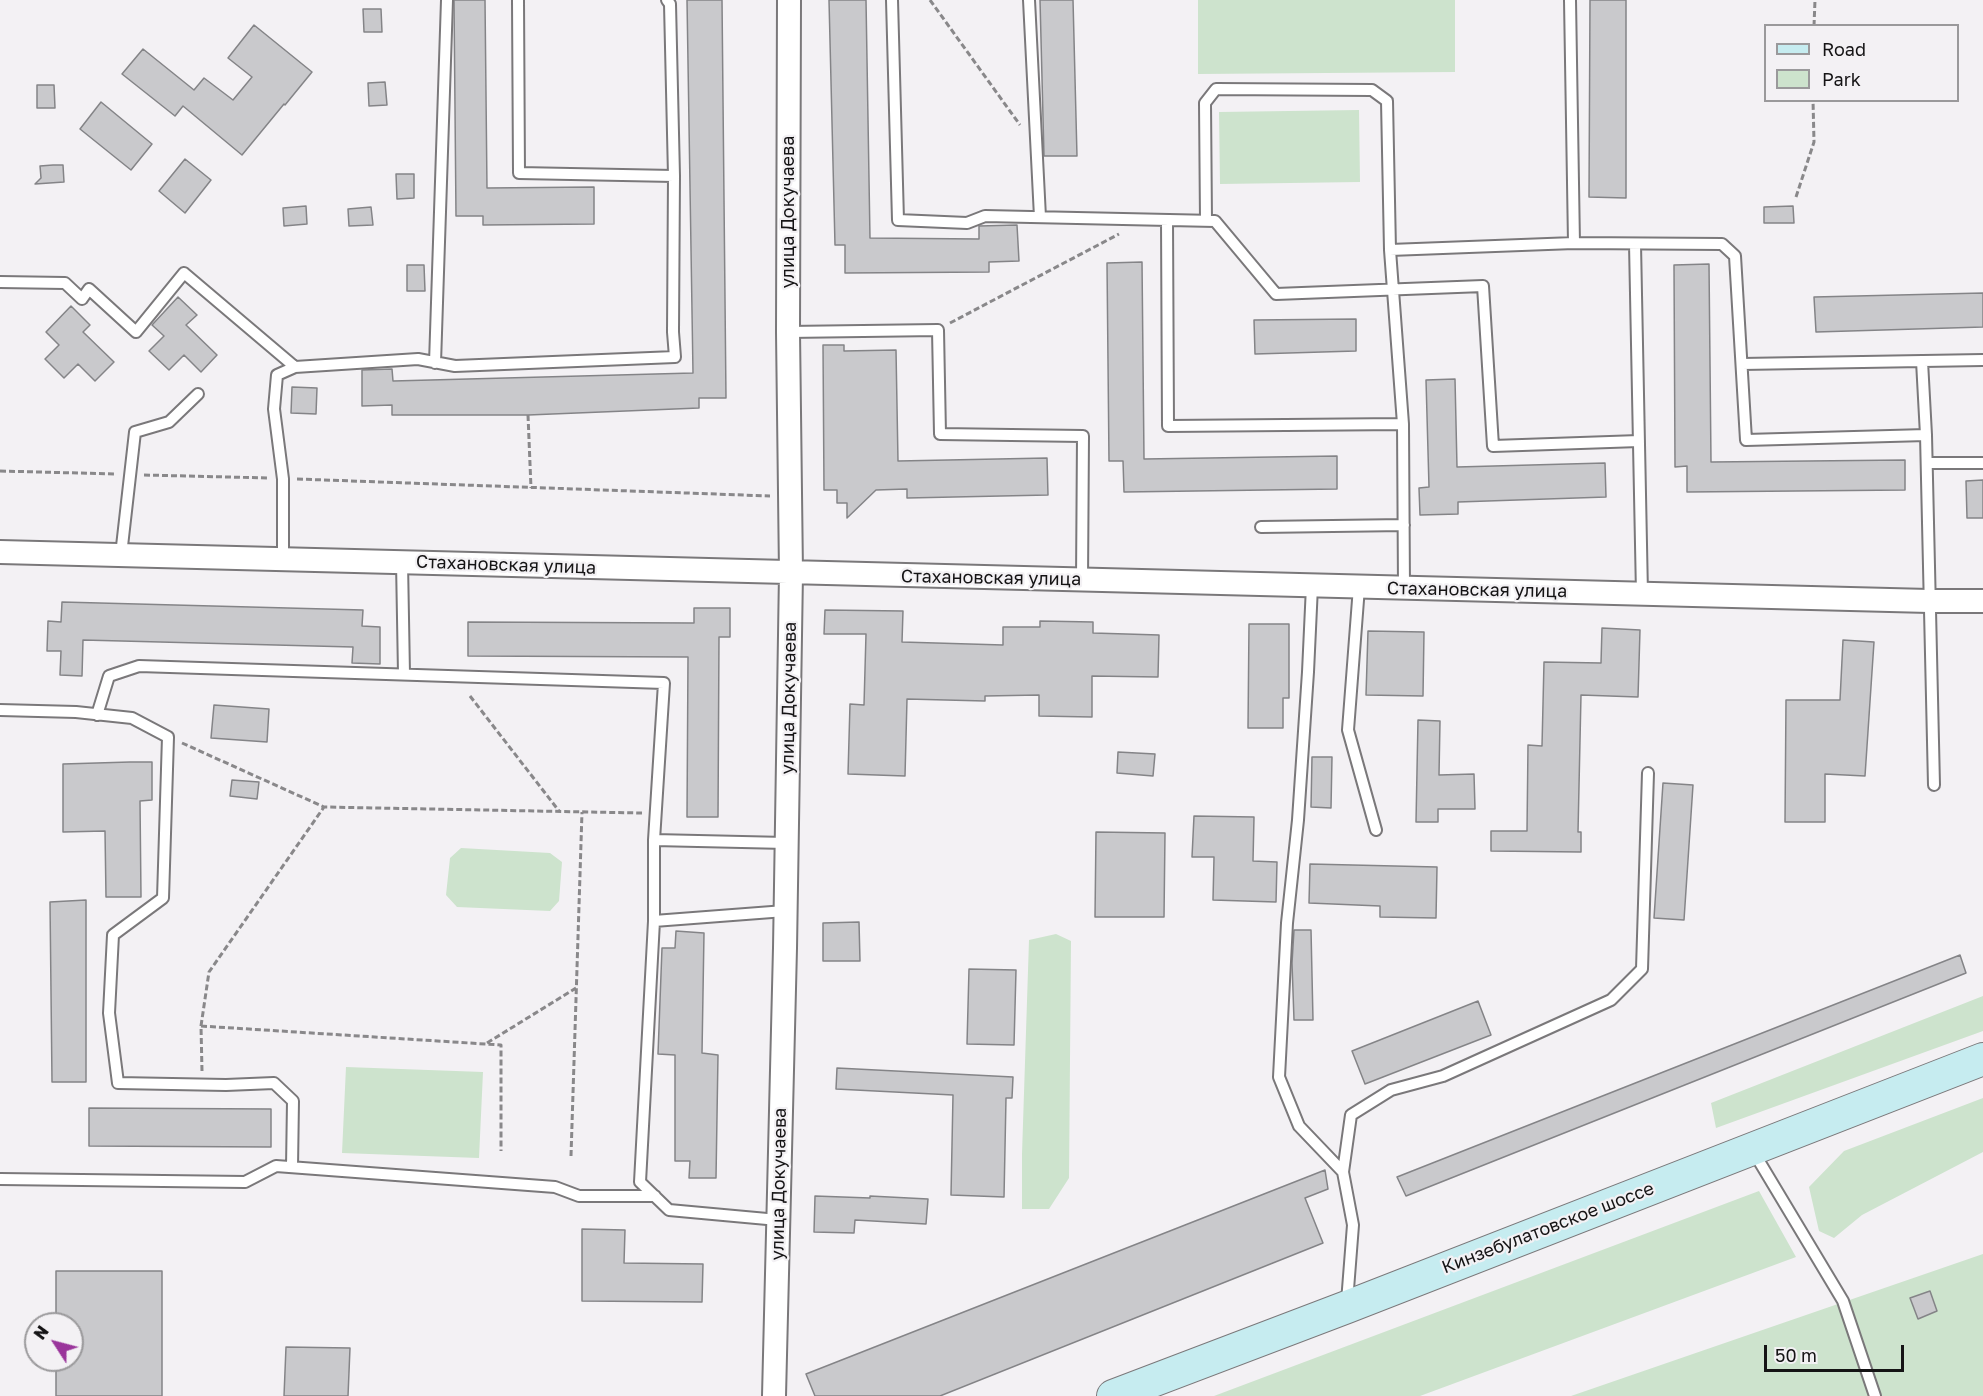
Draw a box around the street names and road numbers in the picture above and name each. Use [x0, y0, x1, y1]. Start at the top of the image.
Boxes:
street label: улица Докучаева [777, 136, 799, 288]
street label: Стахановская улица [415, 551, 597, 579]
street label: Стахановская улица [901, 566, 1081, 590]
street label: Стахановская улица [1387, 578, 1567, 602]
street label: улица Докучаева [777, 621, 801, 775]
street label: улица Докучаева [767, 1107, 791, 1261]
street label: Кинзебулатовское шоссе [1439, 1177, 1657, 1279]

